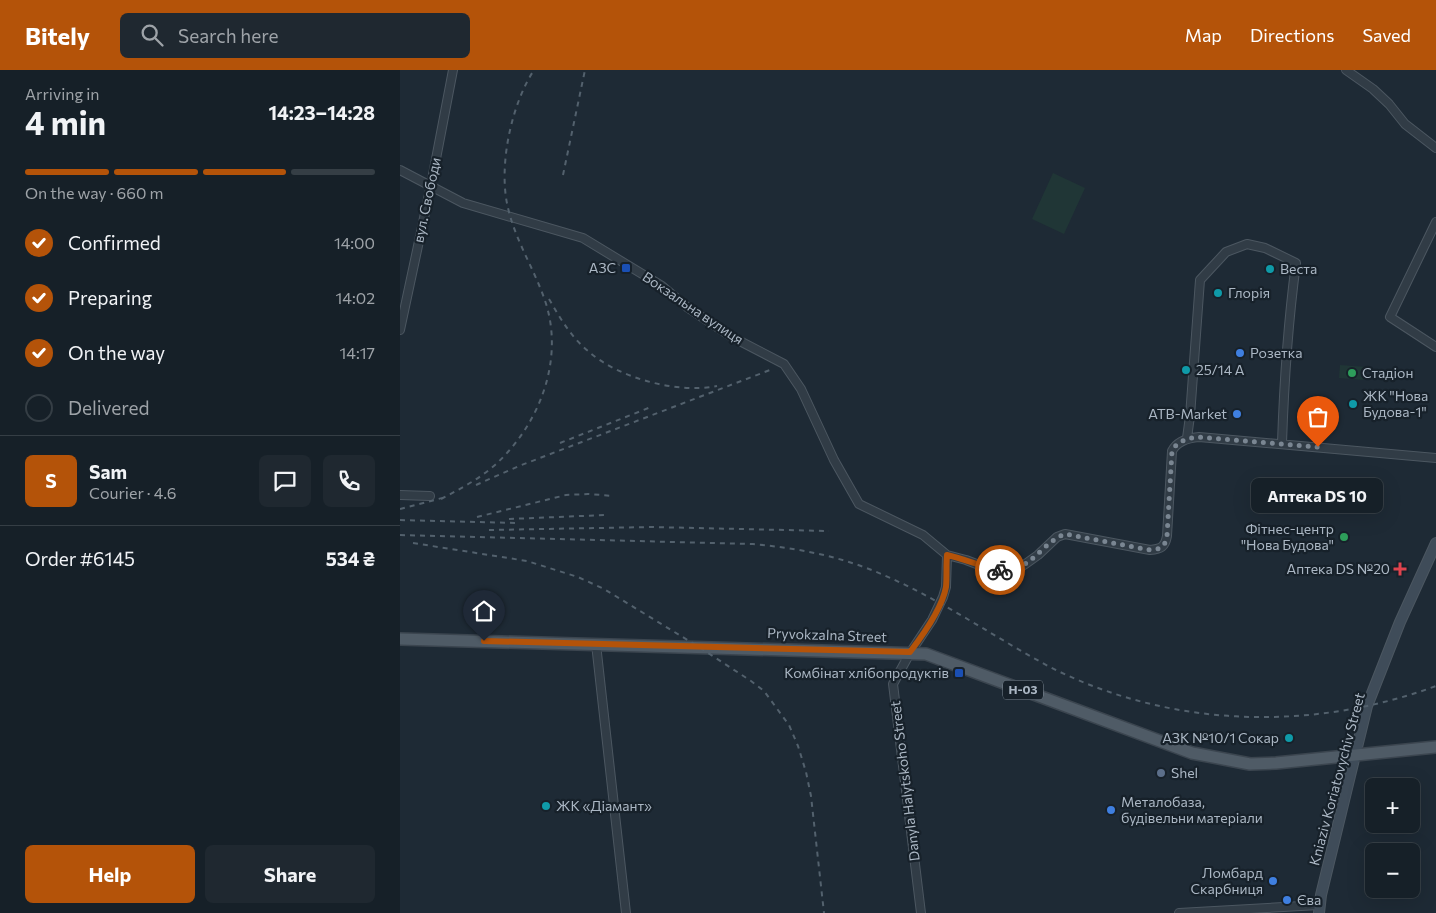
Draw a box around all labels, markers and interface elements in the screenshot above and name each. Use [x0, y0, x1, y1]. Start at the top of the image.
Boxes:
search box [120, 13, 470, 58]
text: Bitely [25, 21, 90, 50]
icon: search [138, 21, 166, 49]
text: Search here [178, 24, 278, 47]
text: Map [1185, 24, 1222, 46]
text: Directions [1250, 24, 1334, 46]
text: Saved [1362, 24, 1411, 46]
text: Arriving in [25, 84, 99, 103]
text: 14:23–14:28 [268, 101, 375, 124]
text: 4 min [25, 102, 106, 142]
street label: вул. Свободи [409, 156, 444, 244]
text: On the way · 660 m [25, 183, 163, 202]
icon: check [25, 229, 53, 257]
text: Confirmed [68, 231, 161, 254]
text: 14:00 [334, 233, 375, 252]
place label: АЗС [589, 259, 616, 276]
place label: Веста [1280, 260, 1317, 277]
marker: АЗС [620, 262, 632, 274]
marker: Веста [1264, 263, 1276, 275]
street label: Вокзальна вулиця [640, 268, 747, 348]
icon: check [25, 284, 53, 312]
place label: Глорія [1228, 284, 1270, 301]
text: Preparing [68, 286, 152, 309]
marker: Глорія [1212, 287, 1224, 299]
text: 14:02 [336, 288, 375, 307]
icon: check [25, 339, 53, 367]
text: On the way [68, 341, 165, 364]
text: 14:17 [339, 343, 375, 362]
place label: Розетка [1250, 344, 1302, 361]
marker: Розетка [1234, 347, 1246, 359]
place label: 25/14 А [1196, 361, 1245, 378]
marker: 25/14 А [1180, 364, 1192, 376]
place label: Стадіон [1362, 364, 1413, 381]
marker: Стадіон [1346, 367, 1358, 379]
place label: ЖК "Нова Будова-1" [1363, 387, 1428, 420]
text: Delivered [68, 396, 149, 419]
pin [1297, 396, 1339, 447]
marker: ЖК "Нова Будова-1" [1347, 398, 1359, 410]
icon: bag [1304, 403, 1332, 431]
place label: ATB-Market [1148, 405, 1227, 422]
marker: ATB-Market [1231, 408, 1243, 420]
button: chat [259, 455, 311, 507]
button: phone [323, 455, 375, 507]
text: Sam [89, 460, 127, 483]
text: S [45, 469, 57, 492]
callout: Аптека DS 10 [1252, 477, 1384, 512]
text: Courier · 4.6 [89, 483, 176, 502]
text: Аптека DS 10 [1267, 486, 1367, 505]
place label: Фітнес-центр "Нова Будова" [1241, 520, 1334, 553]
marker: Фітнес-центр "Нова Будова" [1338, 531, 1350, 543]
courier [975, 545, 1025, 595]
text: Order #6145 [25, 547, 135, 570]
text: 534 ₴ [326, 547, 375, 570]
icon: bike [986, 556, 1014, 584]
place label: Аптека DS №20 [1287, 560, 1390, 577]
marker: Аптека DS №20 [1394, 563, 1406, 575]
pin [463, 590, 505, 641]
icon: home [470, 597, 498, 625]
street label: Pryvokzalna Street [767, 624, 888, 645]
place label: Комбінат хлібопродуктів [784, 664, 949, 681]
marker: Комбінат хлібопродуктів [953, 667, 965, 679]
road number: Н-03 [1003, 680, 1043, 700]
street label: Kniaziv Koriatovychiv Street [1305, 690, 1368, 867]
street label: Danyla Halytskoho Street [886, 700, 923, 862]
place label: АЗК №10/1 Сокар [1162, 729, 1279, 746]
marker: АЗК №10/1 Сокар [1283, 732, 1295, 744]
place label: Shel [1171, 764, 1198, 781]
marker: Shel [1155, 767, 1167, 779]
map controls [1365, 778, 1420, 898]
button: + [1365, 778, 1420, 833]
place label: Металобаза, будівельни матеріали [1121, 793, 1263, 826]
place label: ЖК «Діамант» [556, 797, 652, 814]
marker: ЖК «Діамант» [540, 800, 552, 812]
marker: Металобаза, будівельни матеріали [1105, 804, 1117, 816]
button: − [1365, 843, 1420, 898]
button: Help [25, 845, 195, 903]
button: Share [205, 845, 375, 903]
place label: Ломбард Скарбниця [1190, 864, 1263, 897]
marker: Ломбард Скарбниця [1267, 875, 1279, 887]
place label: Єва [1297, 891, 1321, 908]
marker: Єва [1281, 894, 1293, 906]

